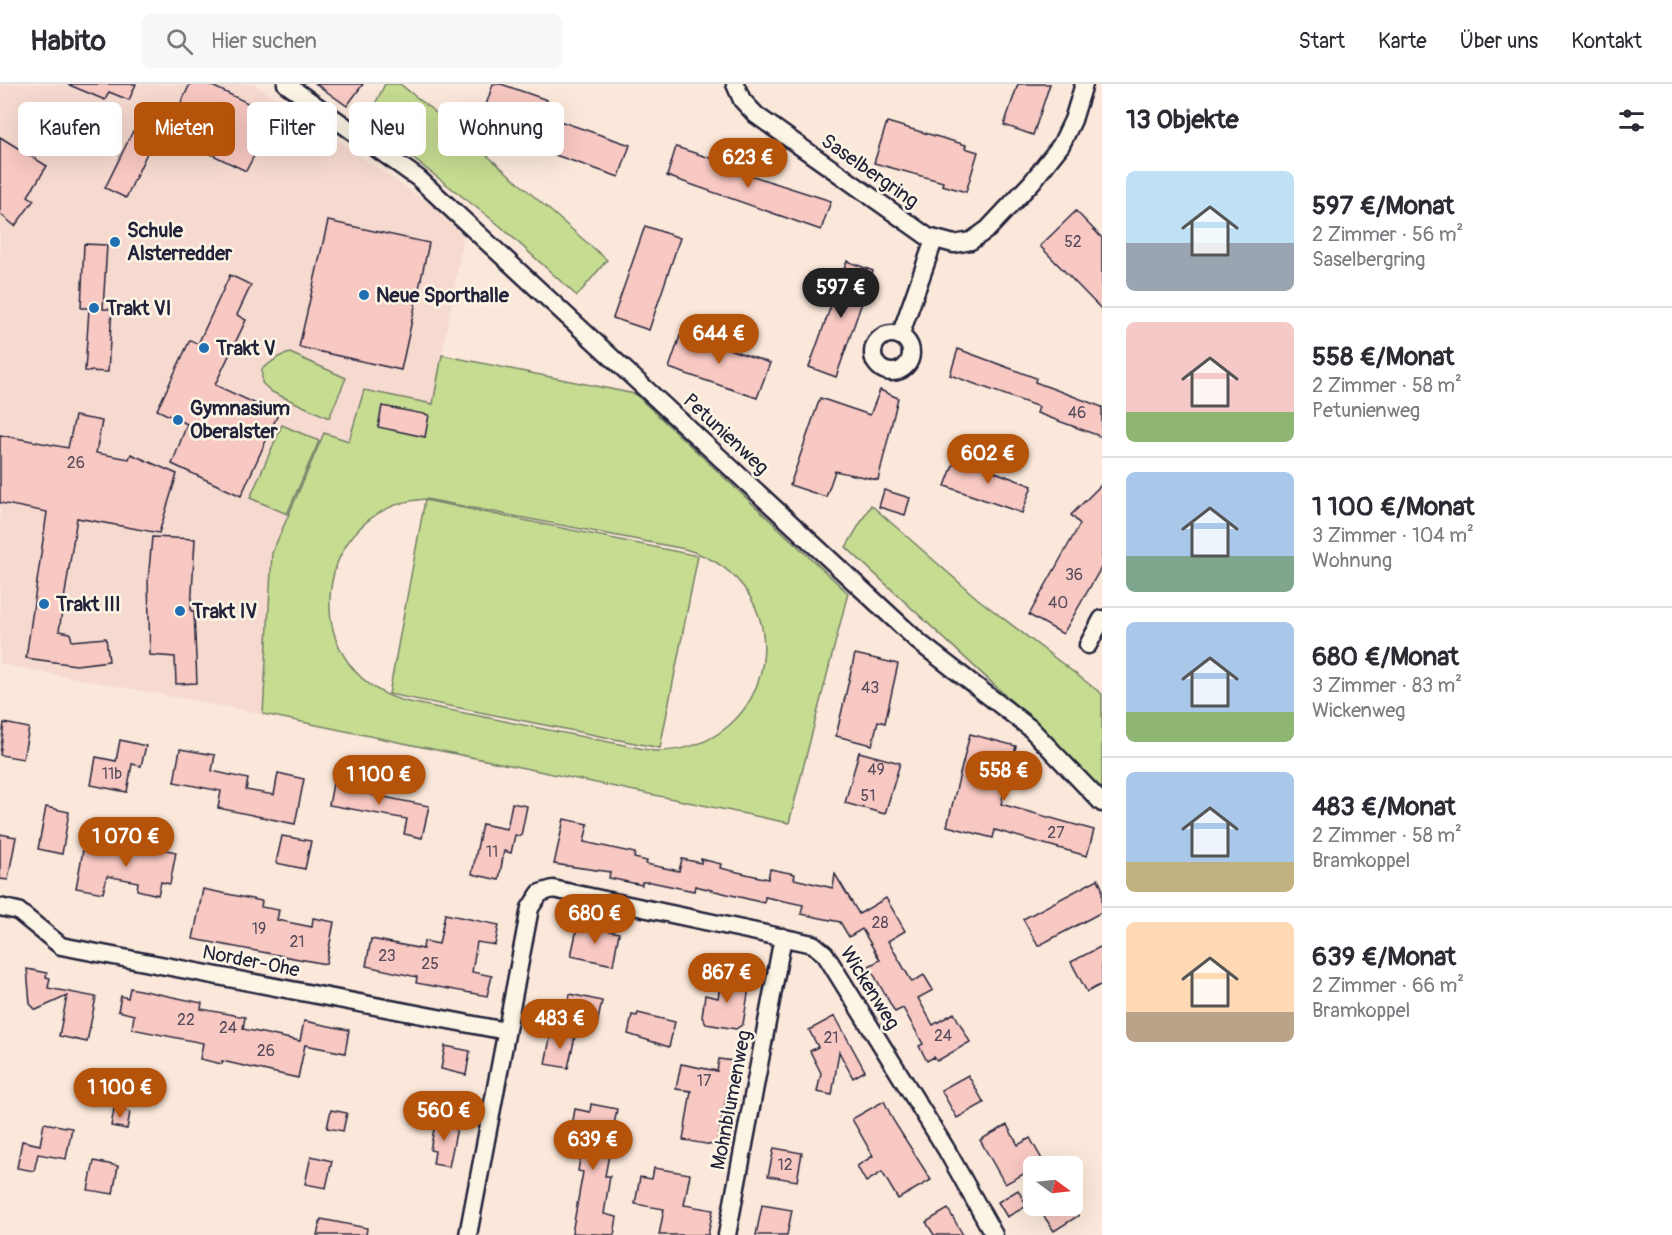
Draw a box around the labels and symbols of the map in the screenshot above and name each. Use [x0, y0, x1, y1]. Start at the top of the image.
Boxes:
street label: Saselbergring [816, 128, 924, 214]
pin: 623 € [706, 138, 790, 189]
place label: Schule Alsterredder [127, 218, 233, 266]
house number: 52 [1064, 232, 1082, 252]
marker: Schule Alsterredder [108, 235, 122, 249]
pin: 597 € [799, 268, 883, 319]
place label: Neue Sporthalle [376, 283, 510, 308]
marker: Neue Sporthalle [357, 288, 371, 302]
place label: Trakt VI [105, 296, 171, 321]
marker: Trakt VI [87, 301, 101, 315]
pin: 644 € [677, 314, 761, 365]
place label: Trakt V [215, 336, 276, 361]
marker: Trakt V [197, 341, 211, 355]
street label: Petunienweg [678, 388, 774, 480]
place label: Gymnasium Oberalster [190, 396, 290, 444]
house number: 46 [1068, 403, 1086, 423]
marker: Gymnasium Oberalster [171, 413, 185, 427]
pin: 602 € [946, 434, 1030, 485]
house number: 26 [67, 453, 85, 473]
house number: 36 [1065, 565, 1083, 585]
place label: Trakt III [55, 592, 121, 617]
house number: 40 [1048, 593, 1068, 613]
marker: Trakt III [37, 597, 51, 611]
place label: Trakt IV [191, 599, 257, 624]
marker: Trakt IV [173, 604, 187, 618]
house number: 43 [861, 678, 879, 698]
pin: 558 € [962, 751, 1046, 802]
pin: 1 100 € [324, 755, 434, 806]
house number: 49 [867, 760, 885, 780]
house number: 11b [102, 764, 122, 784]
house number: 51 [861, 786, 875, 806]
pin: 1 070 € [71, 817, 181, 868]
house number: 27 [1047, 823, 1065, 843]
house number: 11 [486, 842, 498, 862]
pin: 680 € [553, 894, 637, 945]
house number: 28 [871, 913, 889, 933]
house number: 19 [252, 919, 266, 939]
house number: 21 [289, 932, 305, 952]
street label: Norder-Ohe [200, 939, 302, 983]
street label: Wickenweg [835, 942, 905, 1034]
house number: 23 [378, 946, 396, 966]
pin: 867 € [685, 953, 769, 1004]
house number: 25 [421, 954, 439, 974]
pin: 483 € [518, 999, 602, 1050]
house number: 22 [177, 1010, 195, 1030]
house number: 24 [219, 1018, 237, 1038]
house number: 24 [934, 1026, 952, 1046]
street label: Mohnblumenweg [705, 1028, 757, 1172]
house number: 21 [823, 1028, 839, 1048]
house number: 26 [257, 1041, 275, 1061]
pin: 1 100 € [65, 1068, 175, 1119]
house number: 17 [697, 1071, 712, 1091]
pin: 560 € [402, 1091, 486, 1142]
pin: 639 € [551, 1120, 635, 1171]
house number: 12 [777, 1155, 793, 1175]
north arrow [1023, 1156, 1083, 1216]

